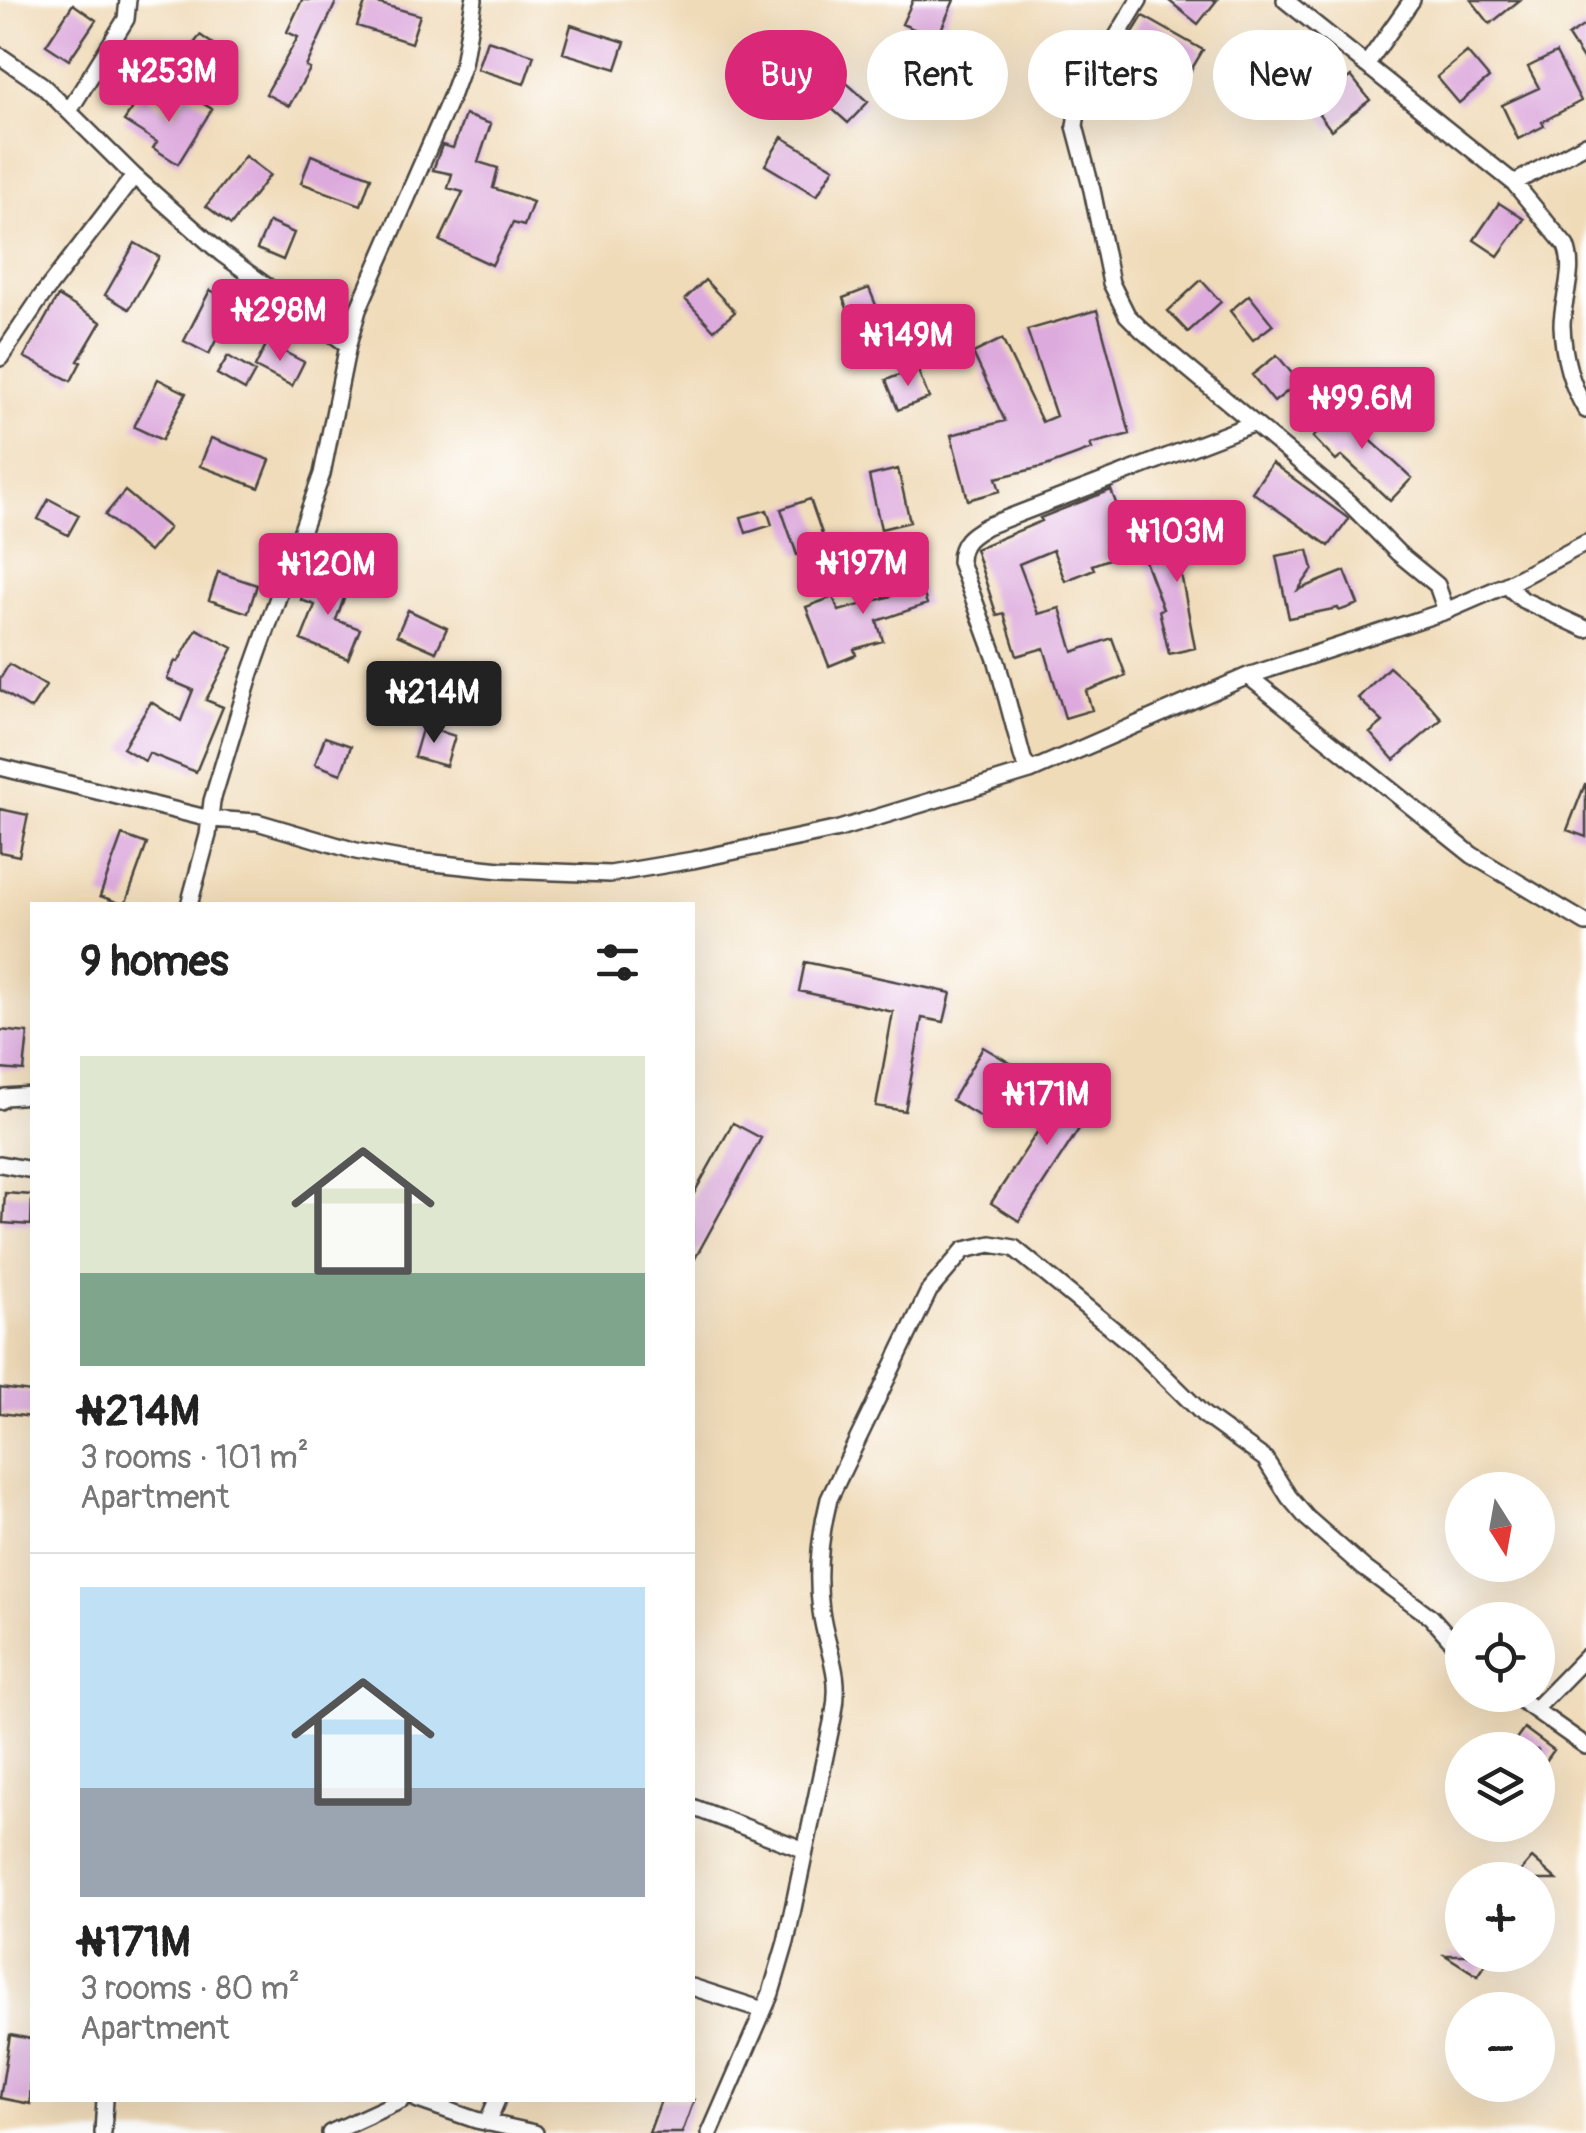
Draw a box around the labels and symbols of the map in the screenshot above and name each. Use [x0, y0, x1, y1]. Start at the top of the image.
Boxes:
pin: ₦253M [99, 40, 239, 125]
pin: ₦298M [210, 279, 350, 364]
pin: ₦149M [838, 304, 978, 389]
pin: ₦99.6M [1281, 367, 1443, 452]
pin: ₦103M [1107, 500, 1247, 585]
pin: ₦197M [793, 532, 933, 617]
pin: ₦120M [258, 533, 398, 618]
pin: ₦214M [364, 661, 504, 746]
pin: ₦171M [977, 1063, 1117, 1148]
north arrow [1445, 1472, 1555, 1582]

